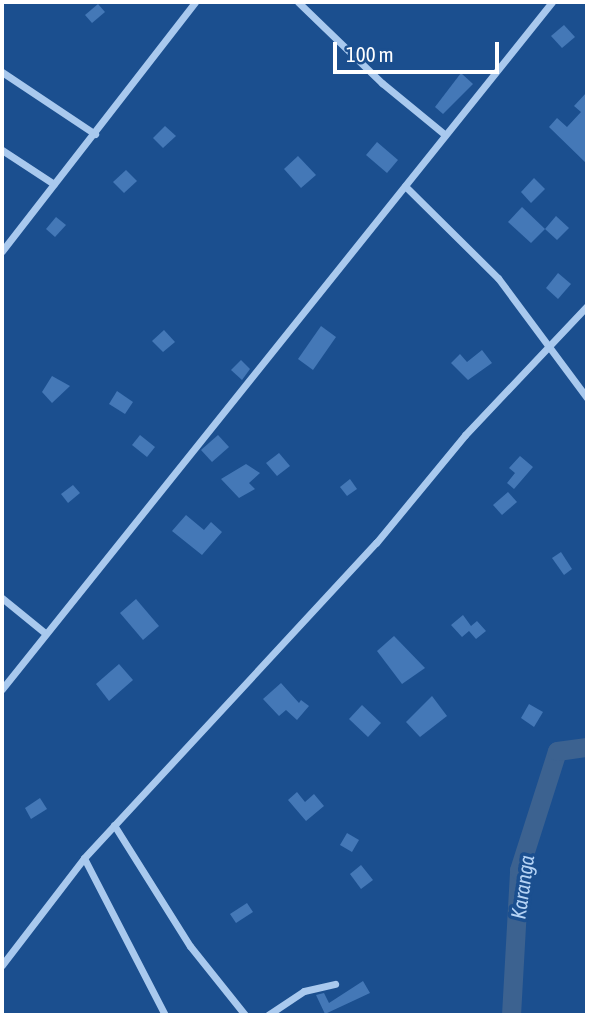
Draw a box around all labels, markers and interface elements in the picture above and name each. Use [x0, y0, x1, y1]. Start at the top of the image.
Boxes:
scale bar [337, 28, 503, 72]
text: 100 m [346, 42, 394, 66]
water label: Karanga [505, 853, 539, 921]

